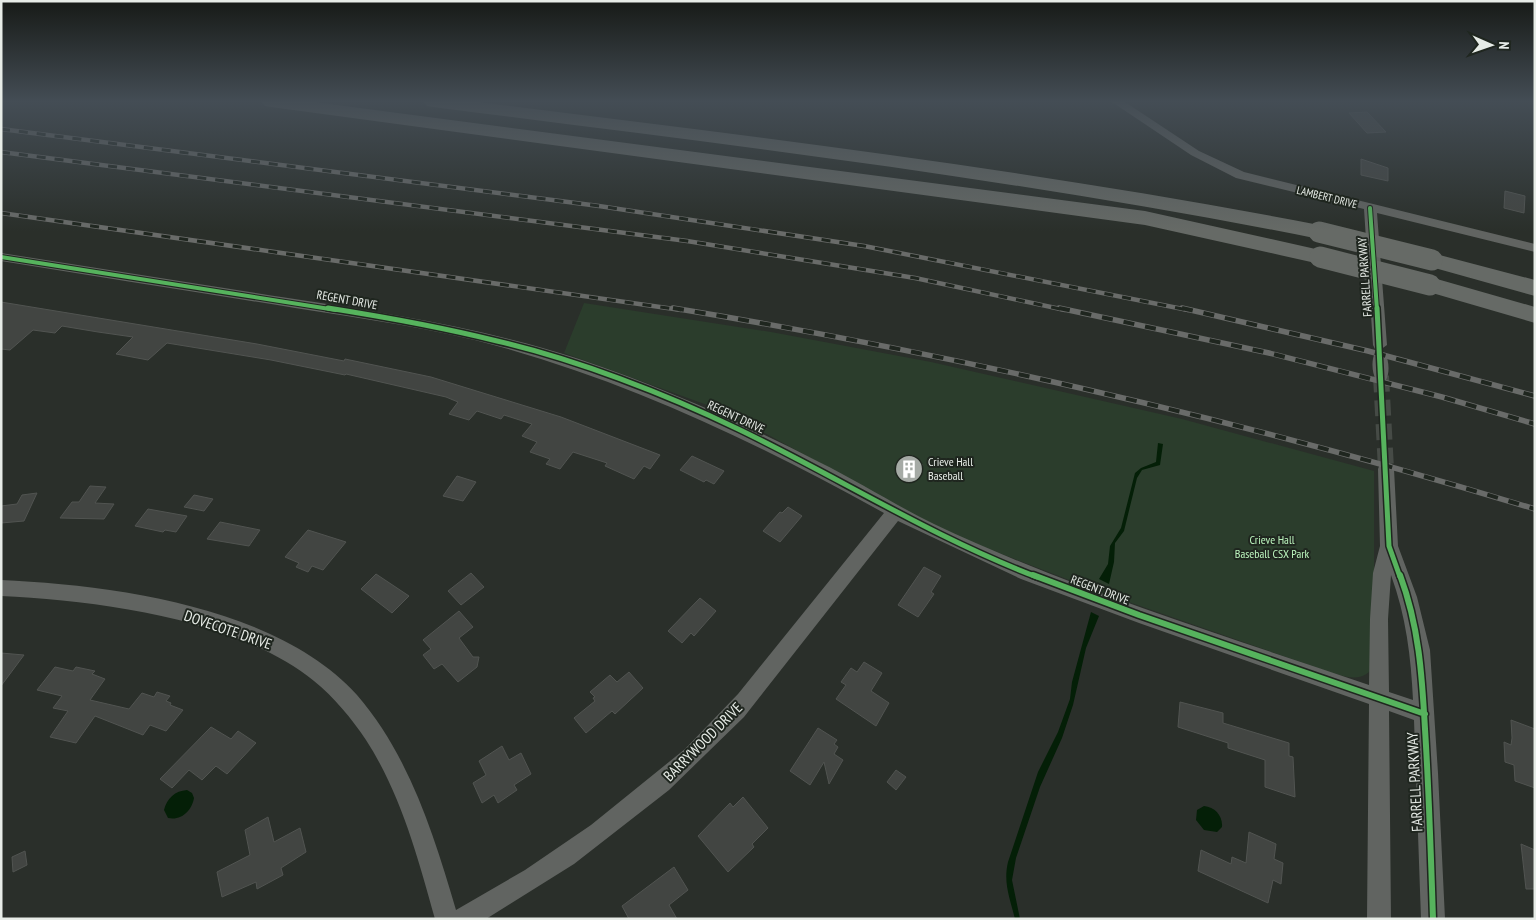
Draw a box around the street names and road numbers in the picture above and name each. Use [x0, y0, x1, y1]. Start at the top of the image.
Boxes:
street label: LAMBERT DRIVE [1295, 183, 1359, 211]
street label: FARRELL PARKWAY [1354, 236, 1375, 317]
street label: REGENT DRIVE [315, 287, 379, 312]
street label: REGENT DRIVE [705, 397, 767, 436]
street label: REGENT DRIVE [1069, 572, 1132, 608]
street label: DOVECOTE DRIVE [182, 606, 275, 653]
street label: BARRYWOOD DRIVE [659, 698, 746, 785]
street label: FARRELL PARKWAY [1402, 732, 1427, 832]

